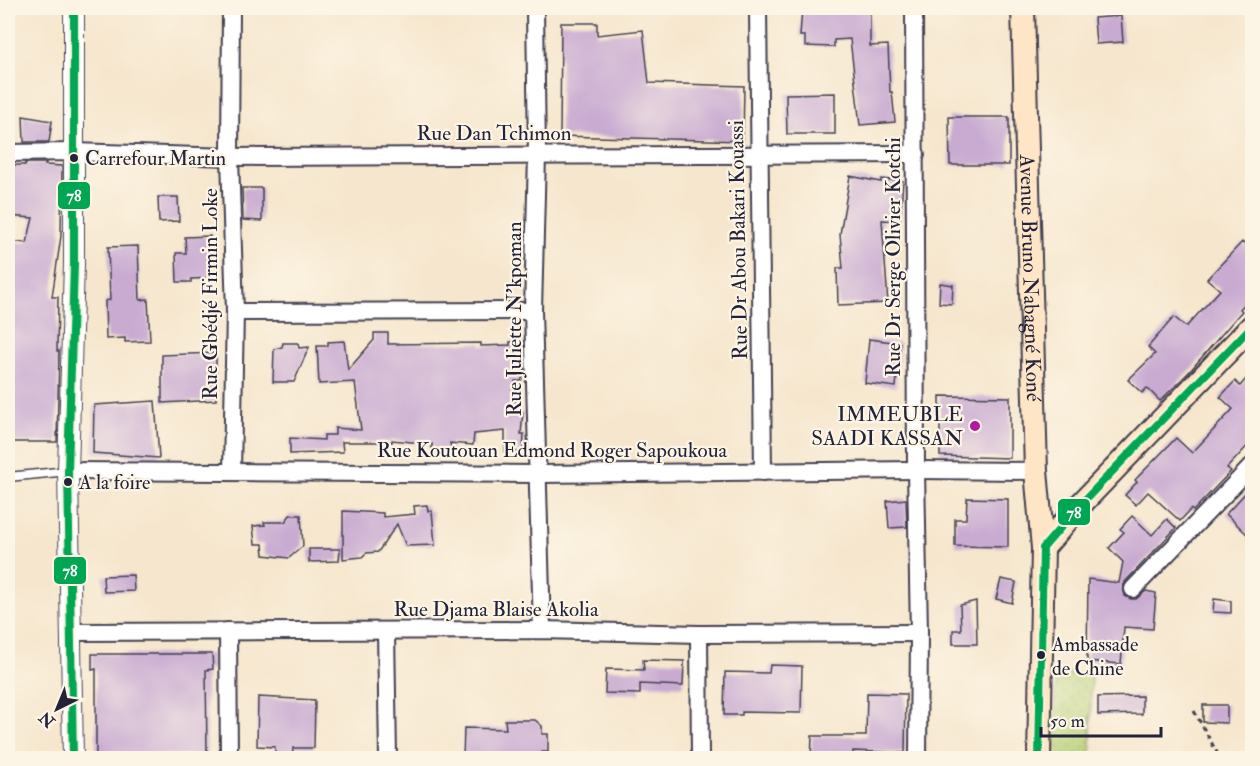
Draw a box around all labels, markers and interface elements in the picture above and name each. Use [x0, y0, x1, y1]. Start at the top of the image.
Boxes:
street label: Rue Dr Abou Bakari Kouassi [723, 119, 754, 360]
street label: Rue Dan Tchimon [417, 120, 572, 147]
street label: Rue Dr Serge Olivier Kotchi [880, 137, 907, 377]
place label: Carrefour Martin [85, 146, 226, 171]
marker: Carrefour Martin [68, 152, 80, 164]
street label: Avenue Bruno Nabagné Koné [1013, 153, 1047, 402]
line badge: 78 [57, 181, 91, 210]
text: 78 [67, 186, 82, 206]
street label: Rue Gbédjé Firmin Loke [197, 188, 224, 400]
street label: Rue Juliette N'kpoman [501, 221, 528, 417]
place label: IMMEUBLE SAADI KASSAN [811, 401, 963, 452]
marker: IMMEUBLE SAADI KASSAN [968, 419, 982, 433]
street label: Rue Koutouan Edmond Roger Sapoukoua [377, 437, 728, 464]
place label: A la foire [78, 470, 150, 495]
marker: A la foire [62, 476, 74, 488]
line badge: 78 [1057, 498, 1091, 526]
text: 78 [1067, 503, 1082, 523]
line badge: 78 [53, 556, 87, 585]
text: 78 [63, 561, 78, 581]
street label: Rue Djama Blaise Akolia [393, 596, 599, 623]
place label: Ambassade de Chine [1051, 632, 1138, 681]
marker: Ambassade de Chine [1035, 649, 1047, 661]
north arrow [27, 679, 87, 739]
scale bar [1041, 700, 1161, 738]
text: N [35, 707, 60, 732]
text: 50 m [1050, 710, 1085, 733]

